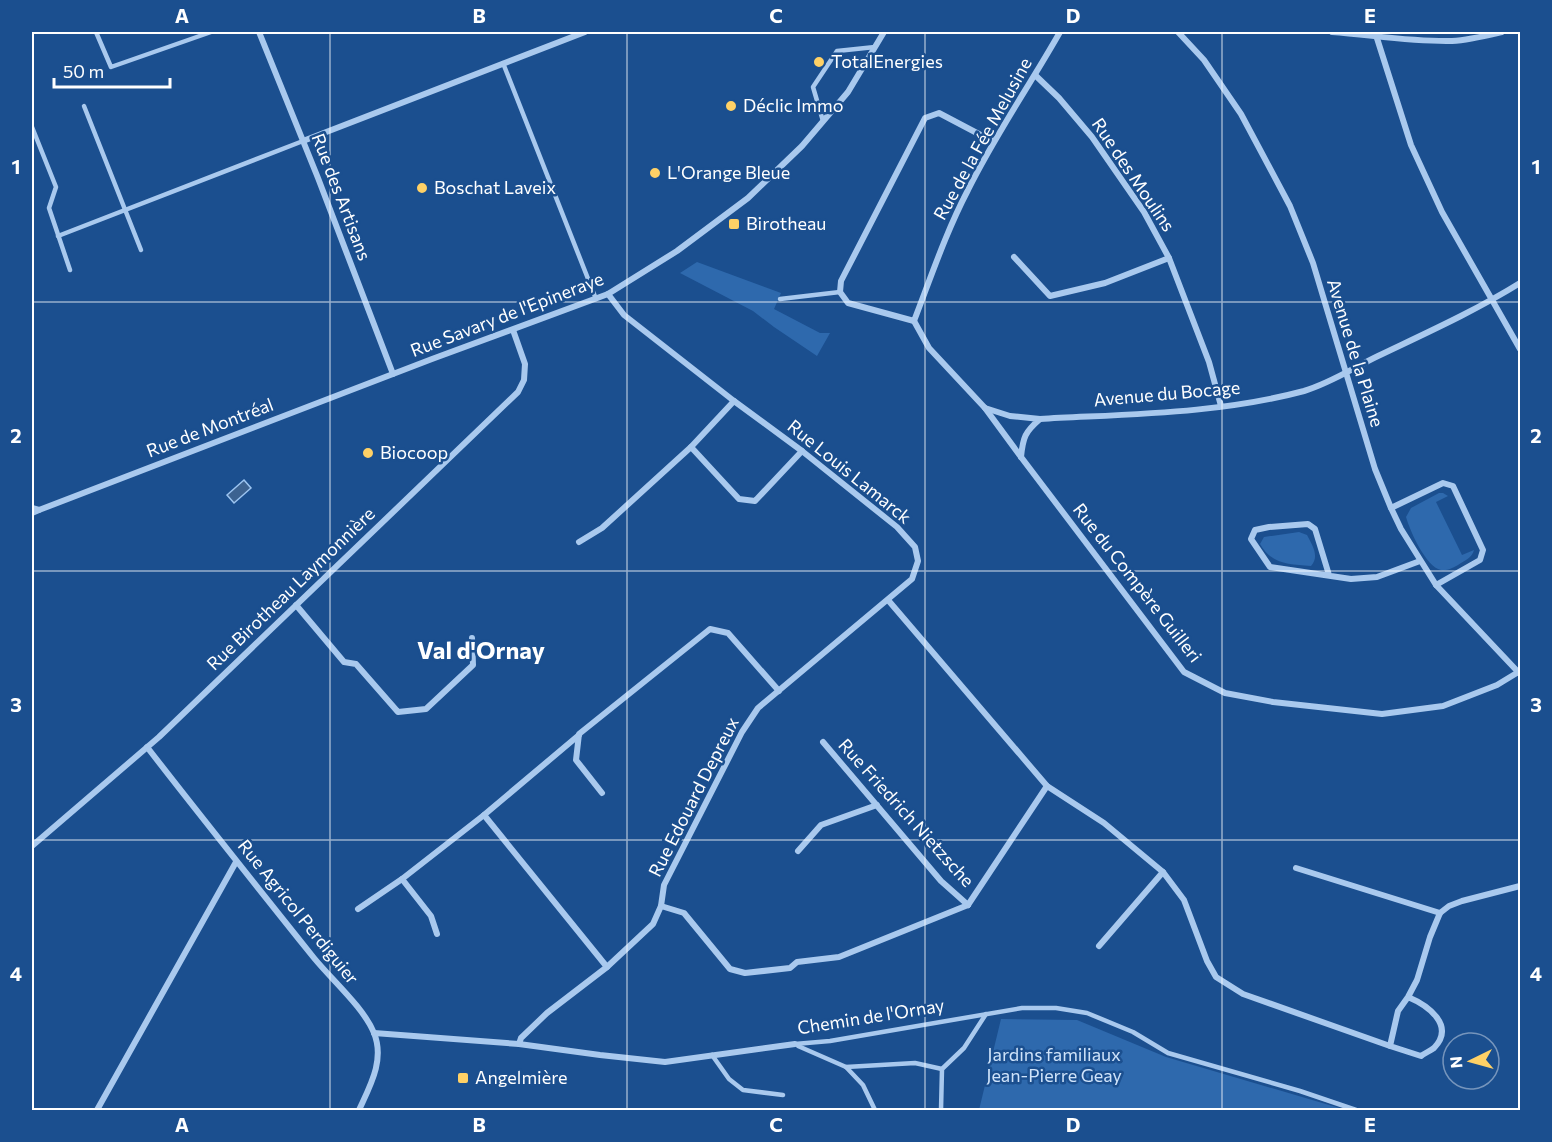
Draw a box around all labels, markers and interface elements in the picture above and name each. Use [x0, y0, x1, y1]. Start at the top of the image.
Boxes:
text: A [175, 3, 189, 27]
text: B [472, 3, 486, 27]
text: C [769, 3, 783, 27]
text: D [1066, 3, 1080, 27]
text: E [1364, 3, 1376, 27]
place label: TotalEnergies [831, 50, 943, 72]
scale bar [54, 51, 170, 89]
street label: Rue de la Fée Melusine [928, 54, 1036, 223]
marker: TotalEnergies [812, 55, 826, 69]
text: 50 m [63, 60, 104, 82]
place label: Déclic Immo [743, 94, 843, 116]
marker: Déclic Immo [724, 99, 738, 113]
street label: Rue des Moulins [1088, 113, 1180, 235]
street label: Rue des Artisans [308, 130, 376, 263]
text: 1 [11, 154, 21, 178]
text: 1 [1531, 154, 1541, 178]
place label: L'Orange Bleue [667, 161, 790, 183]
marker: L'Orange Bleue [648, 166, 662, 180]
place label: Boschat Laveix [434, 176, 556, 198]
marker: Boschat Laveix [415, 181, 429, 195]
place label: Birotheau [746, 212, 826, 234]
marker: Birotheau [727, 217, 741, 231]
street label: Rue Savary de l'Epineraye [407, 267, 606, 361]
street label: Avenue de la Plaine [1323, 276, 1389, 430]
street label: Avenue du Bocage [1093, 376, 1241, 410]
street label: Rue de Montréal [143, 393, 276, 461]
street label: Rue Louis Lamarck [783, 415, 916, 528]
text: 2 [10, 423, 22, 447]
text: 2 [1530, 423, 1542, 447]
place label: Biocoop [380, 441, 448, 463]
marker: Biocoop [361, 446, 375, 460]
street label: Rue du Compère Guilleri [1069, 498, 1207, 666]
street label: Rue Birotheau Laymonnière [202, 502, 379, 674]
district label: Val d'Ornay [417, 635, 545, 664]
text: 3 [10, 692, 22, 716]
text: 3 [1530, 692, 1542, 716]
street label: Rue Edouard Depreux [643, 713, 743, 880]
street label: Rue Friedrich Nietzsche [834, 734, 979, 891]
street label: Rue Agricol Perdiguier [234, 835, 364, 988]
text: 4 [10, 961, 22, 985]
text: 4 [1530, 961, 1542, 985]
street label: Chemin de l'Ornay [796, 994, 946, 1038]
north arrow [1441, 1031, 1501, 1091]
park label: Jardins familiaux Jean-Pierre Geay [986, 1043, 1122, 1086]
text: N [1446, 1056, 1466, 1069]
place label: Angelmière [475, 1066, 568, 1088]
marker: Angelmière [456, 1071, 470, 1085]
text: A [175, 1112, 189, 1136]
text: B [472, 1112, 486, 1136]
text: C [769, 1112, 783, 1136]
text: D [1066, 1112, 1080, 1136]
text: E [1364, 1112, 1376, 1136]

